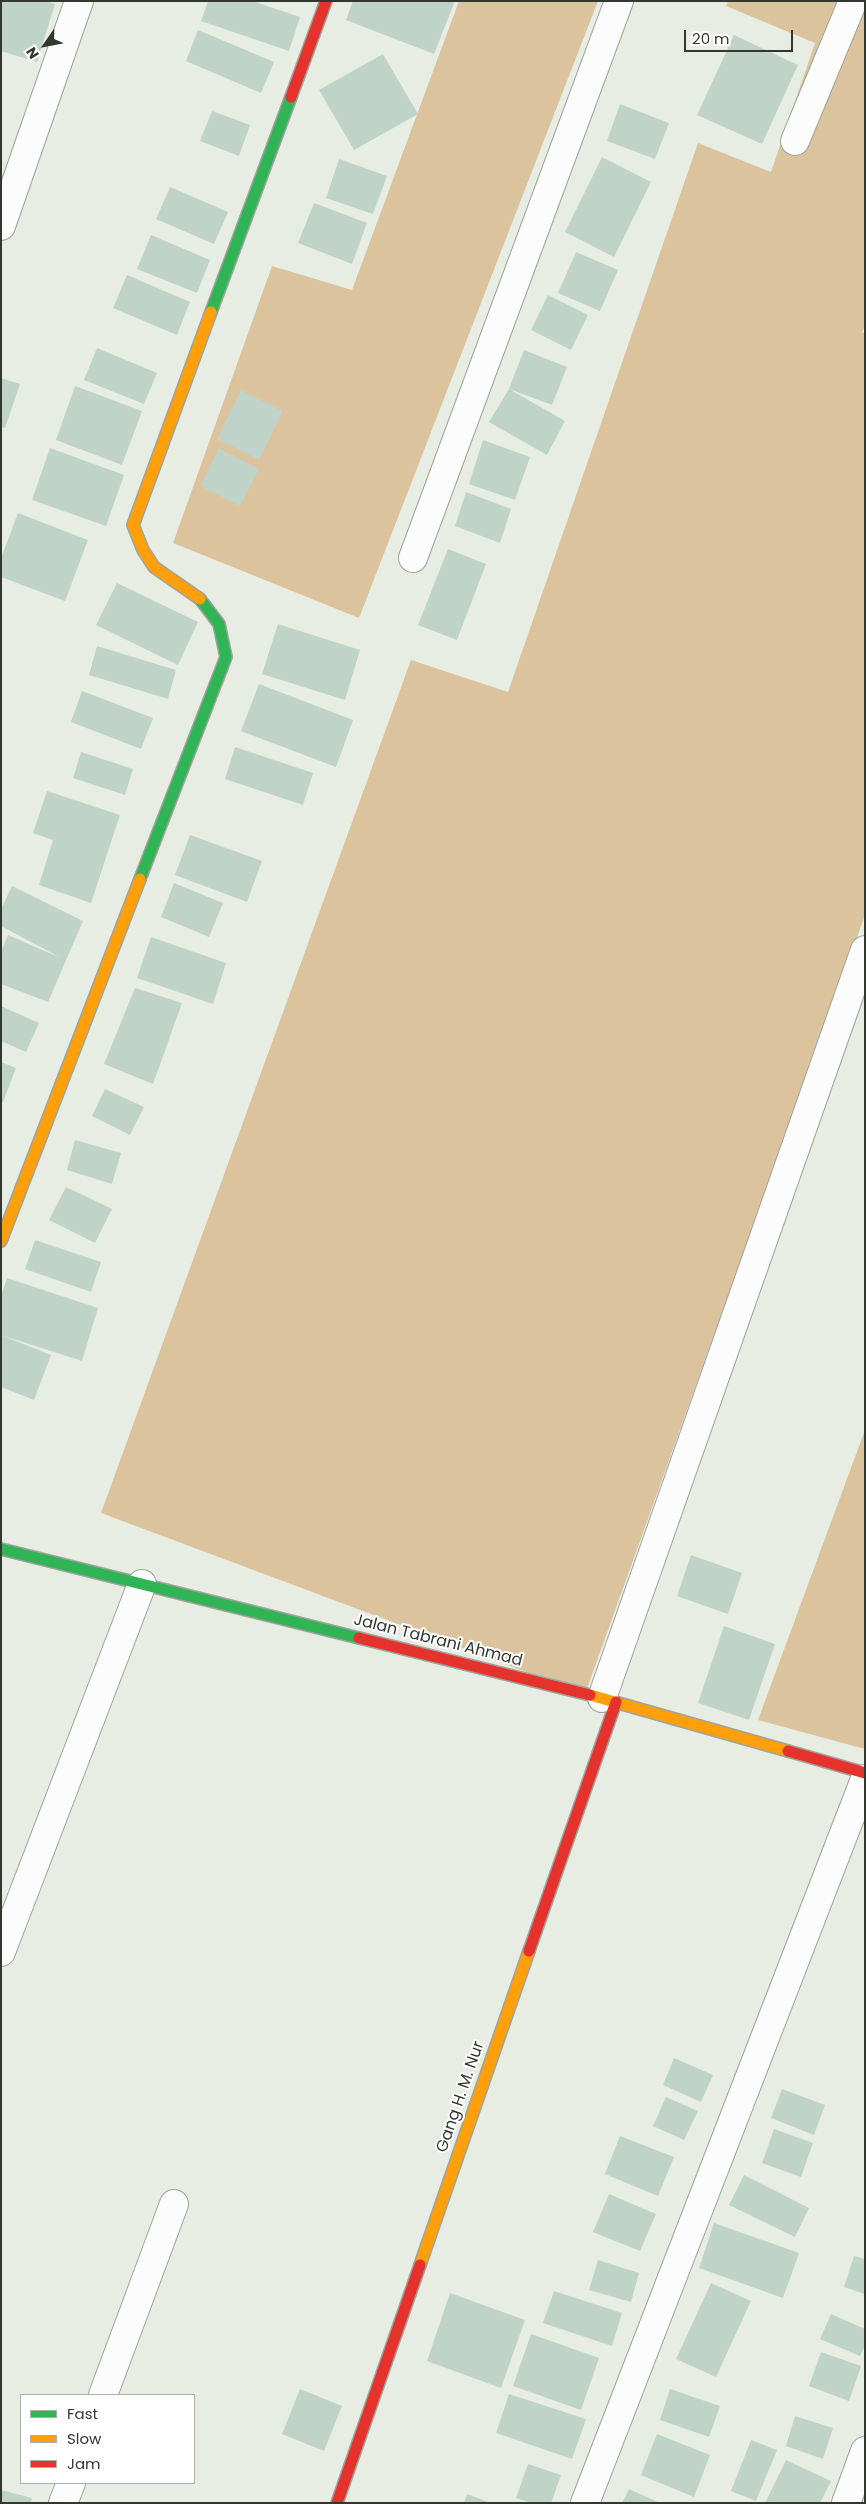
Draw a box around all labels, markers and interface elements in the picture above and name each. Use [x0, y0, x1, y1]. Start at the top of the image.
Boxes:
north arrow [20, 20, 70, 70]
scale bar [686, 20, 795, 52]
text: 20 m [692, 28, 730, 49]
text: N [21, 43, 44, 63]
street label: Jalan Tabrani Ahmad [352, 1611, 524, 1671]
street label: Gang H. M. Nur [433, 2039, 489, 2155]
legend [20, 2394, 195, 2484]
text: Fast [67, 2403, 98, 2424]
text: Slow [67, 2428, 101, 2449]
text: Jam [67, 2453, 101, 2474]

